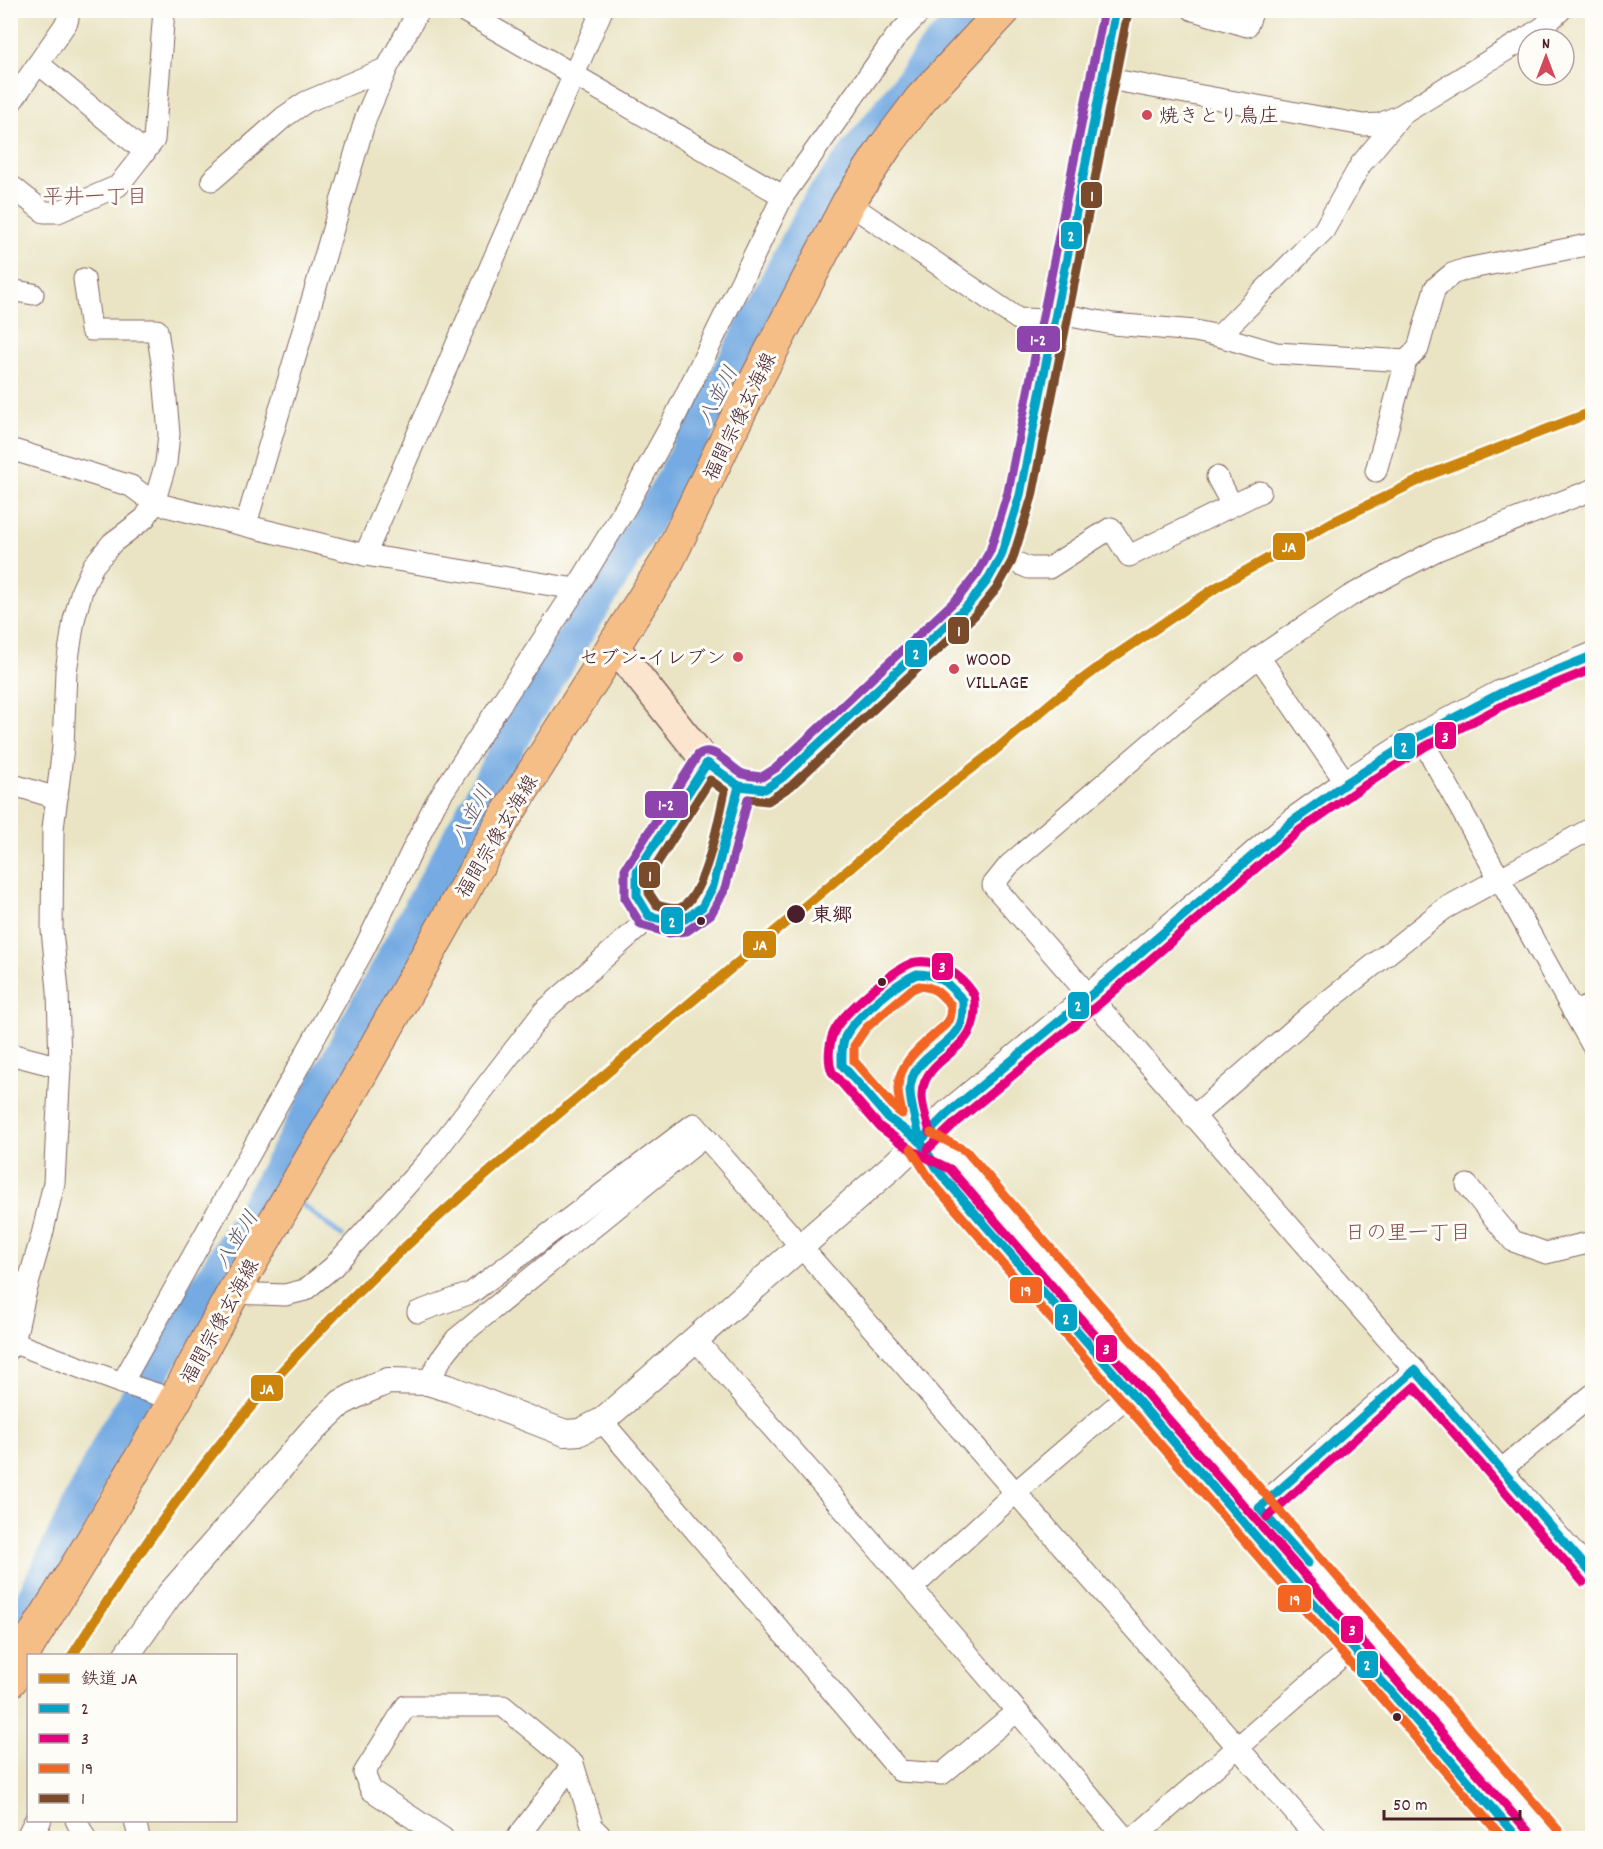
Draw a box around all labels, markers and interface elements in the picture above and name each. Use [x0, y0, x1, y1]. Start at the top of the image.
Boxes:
north arrow [1516, 27, 1576, 87]
text: N [1542, 33, 1550, 56]
place label: 焼きとり鳥庄 [1159, 104, 1279, 132]
marker: 焼きとり鳥庄 [1140, 108, 1154, 122]
line badge: 1 [1080, 181, 1103, 209]
district label: 平井一丁目 [43, 184, 148, 214]
text: 1 [1090, 186, 1094, 209]
line badge: 2 [1060, 221, 1083, 250]
text: 2 [1068, 226, 1075, 249]
line badge: 1-2 [1016, 325, 1061, 353]
text: 1-2 [1030, 330, 1046, 353]
street label: 福間宗像玄海線 [698, 348, 785, 486]
water label: 八並川 [692, 362, 748, 431]
line badge: JA [1272, 532, 1306, 561]
text: JA [1282, 537, 1297, 560]
line badge: 1 [947, 616, 970, 645]
text: 1 [957, 621, 961, 644]
line badge: 2 [904, 639, 928, 668]
text: 2 [913, 644, 920, 667]
place label: セブン-イレブン [579, 646, 726, 674]
place label: WOOD VILLAGE [966, 647, 1028, 698]
marker: セブン-イレブン [731, 650, 745, 664]
marker: WOOD VILLAGE [947, 662, 961, 676]
line badge: 3 [1434, 721, 1457, 750]
text: 3 [1441, 727, 1449, 750]
line badge: 2 [1393, 732, 1416, 760]
text: 2 [1401, 737, 1408, 760]
street label: 福間宗像玄海線 [451, 770, 547, 905]
water label: 八並川 [445, 781, 502, 850]
line badge: 1-2 [644, 790, 689, 819]
text: 1-2 [658, 795, 674, 818]
line badge: 1 [638, 861, 661, 889]
text: 1 [648, 866, 652, 889]
marker: 東郷 [785, 903, 807, 925]
place label: 東郷 [812, 903, 852, 931]
line badge: 2 [660, 906, 684, 935]
text: 2 [669, 912, 676, 935]
unlabelled marker [695, 915, 707, 927]
line badge: JA [742, 930, 777, 959]
text: JA [753, 935, 768, 958]
line badge: 3 [931, 952, 954, 981]
text: 3 [938, 957, 946, 980]
unlabelled marker [876, 976, 888, 988]
line badge: 2 [1067, 991, 1090, 1020]
text: 2 [1075, 996, 1082, 1019]
water label: 八並川 [209, 1206, 268, 1275]
district label: 日の里一丁目 [1345, 1220, 1471, 1250]
street label: 福間宗像玄海線 [175, 1254, 268, 1390]
line badge: 19 [1009, 1276, 1043, 1304]
text: 19 [1021, 1281, 1031, 1304]
line badge: 2 [1054, 1303, 1078, 1332]
text: 2 [1063, 1309, 1070, 1332]
line badge: 3 [1095, 1334, 1118, 1363]
text: 3 [1102, 1339, 1110, 1362]
line badge: JA [250, 1374, 284, 1402]
text: JA [260, 1379, 275, 1402]
line badge: 19 [1277, 1584, 1312, 1613]
text: 19 [1290, 1590, 1300, 1613]
line badge: 3 [1340, 1615, 1364, 1644]
text: 3 [1348, 1620, 1356, 1643]
line badge: 2 [1356, 1650, 1379, 1679]
legend [27, 1654, 237, 1822]
text: 2 [1364, 1655, 1371, 1678]
text: 鉄道 JA [81, 1668, 138, 1693]
text: 2 [81, 1698, 89, 1723]
unlabelled marker [1391, 1711, 1403, 1723]
text: 3 [81, 1728, 89, 1753]
text: 19 [81, 1758, 93, 1783]
scale bar [1384, 1783, 1520, 1821]
text: 1 [81, 1788, 85, 1813]
text: 50 m [1393, 1794, 1428, 1819]

